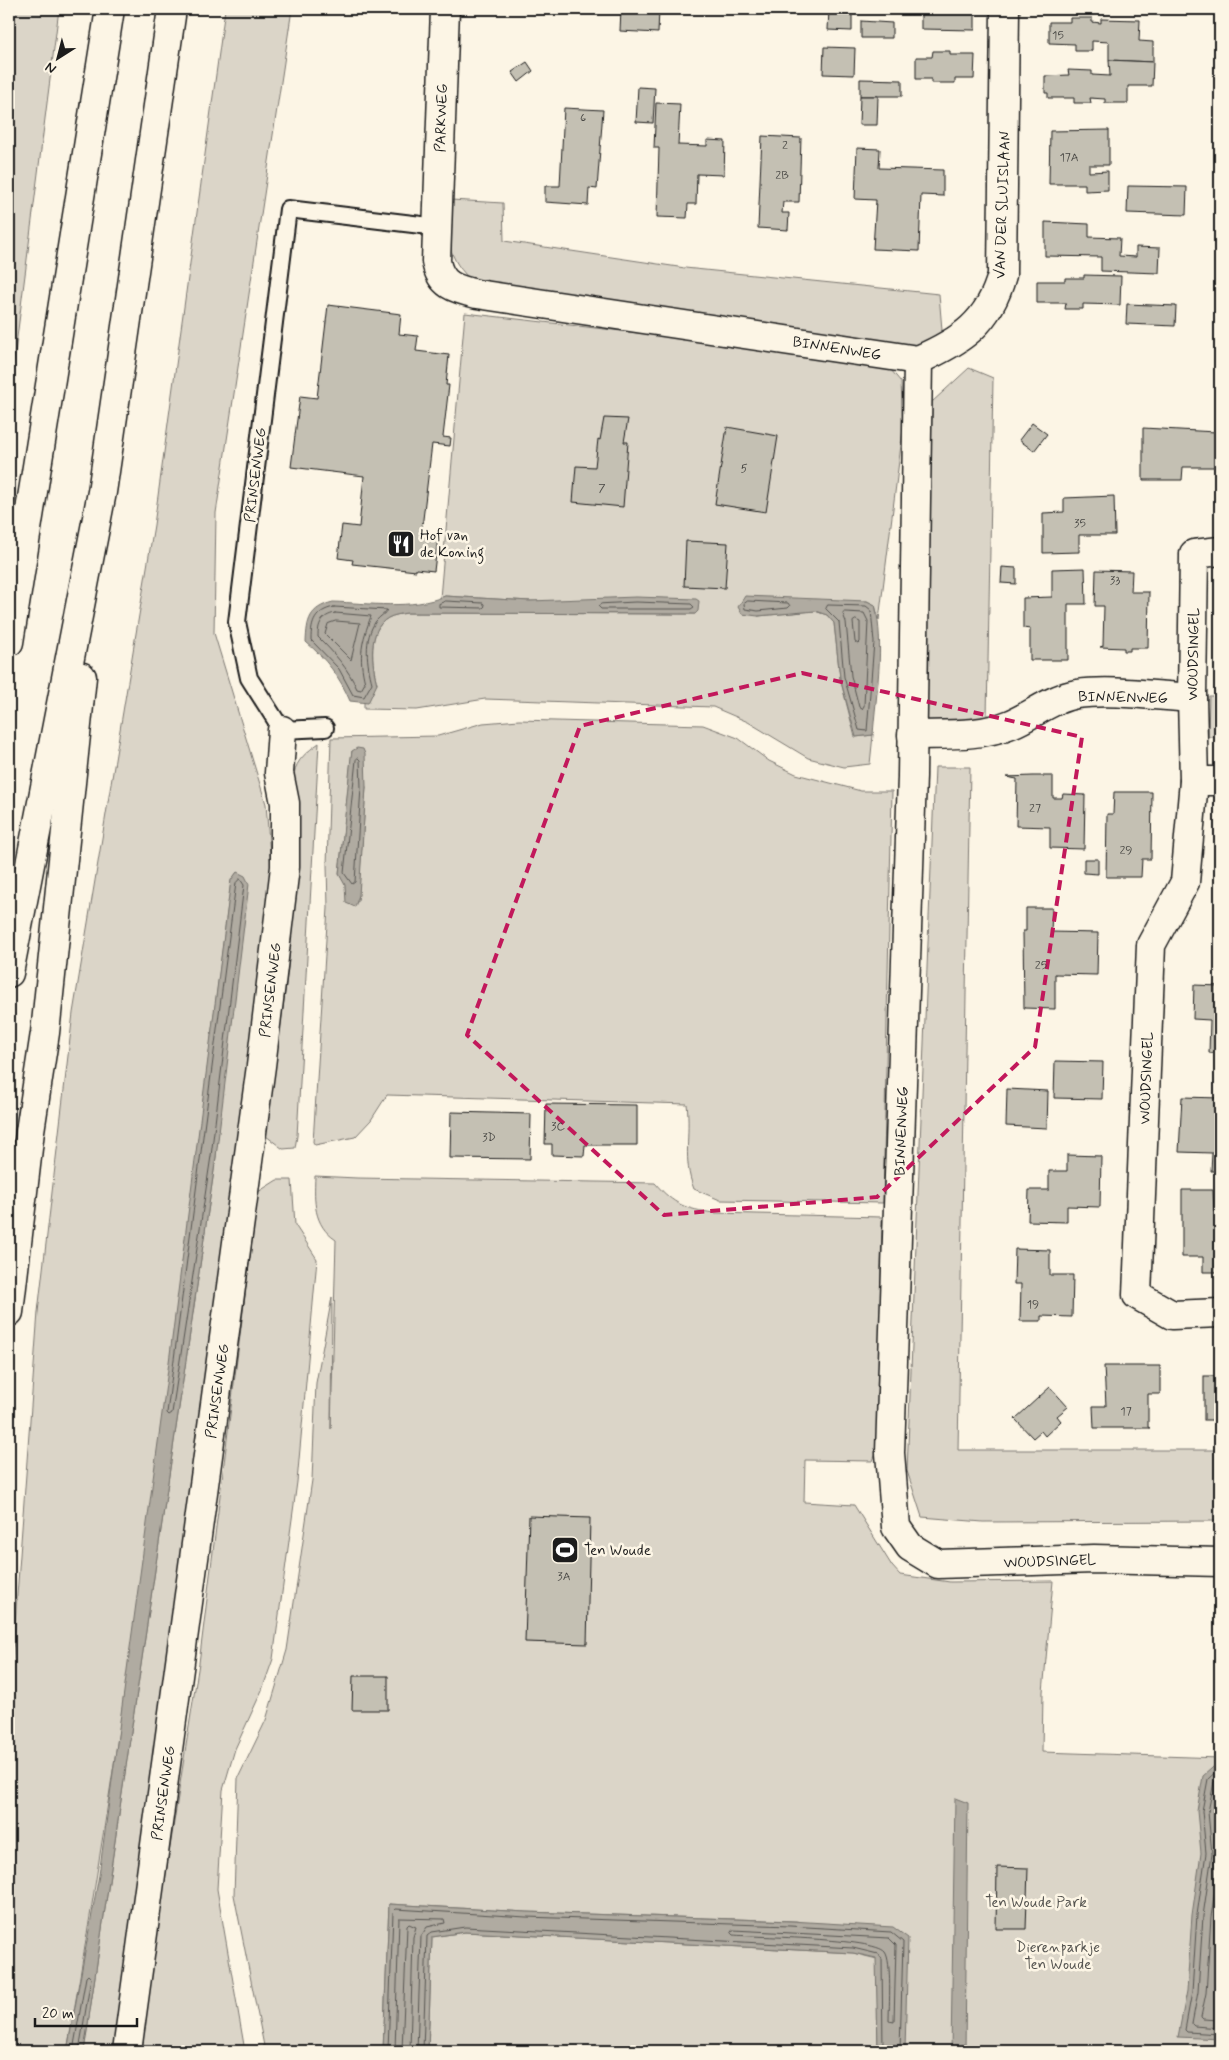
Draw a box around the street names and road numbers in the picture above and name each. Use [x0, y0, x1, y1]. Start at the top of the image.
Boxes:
street label: PARKWEG [431, 83, 453, 153]
street label: VAN DER SLUISLAAN [990, 130, 1016, 279]
street label: BINNENWEG [791, 332, 883, 366]
street label: PRINSENWEG [240, 426, 272, 524]
street label: WOUDSINGEL [1183, 607, 1205, 701]
street label: BINNENWEG [1078, 687, 1168, 709]
street label: PRINSENWEG [255, 941, 287, 1039]
street label: WOUDSINGEL [1135, 1031, 1159, 1125]
street label: BINNENWEG [890, 1086, 914, 1176]
street label: PRINSENWEG [201, 1342, 235, 1440]
street label: WOUDSINGEL [1003, 1550, 1097, 1574]
street label: PRINSENWEG [147, 1744, 181, 1842]

